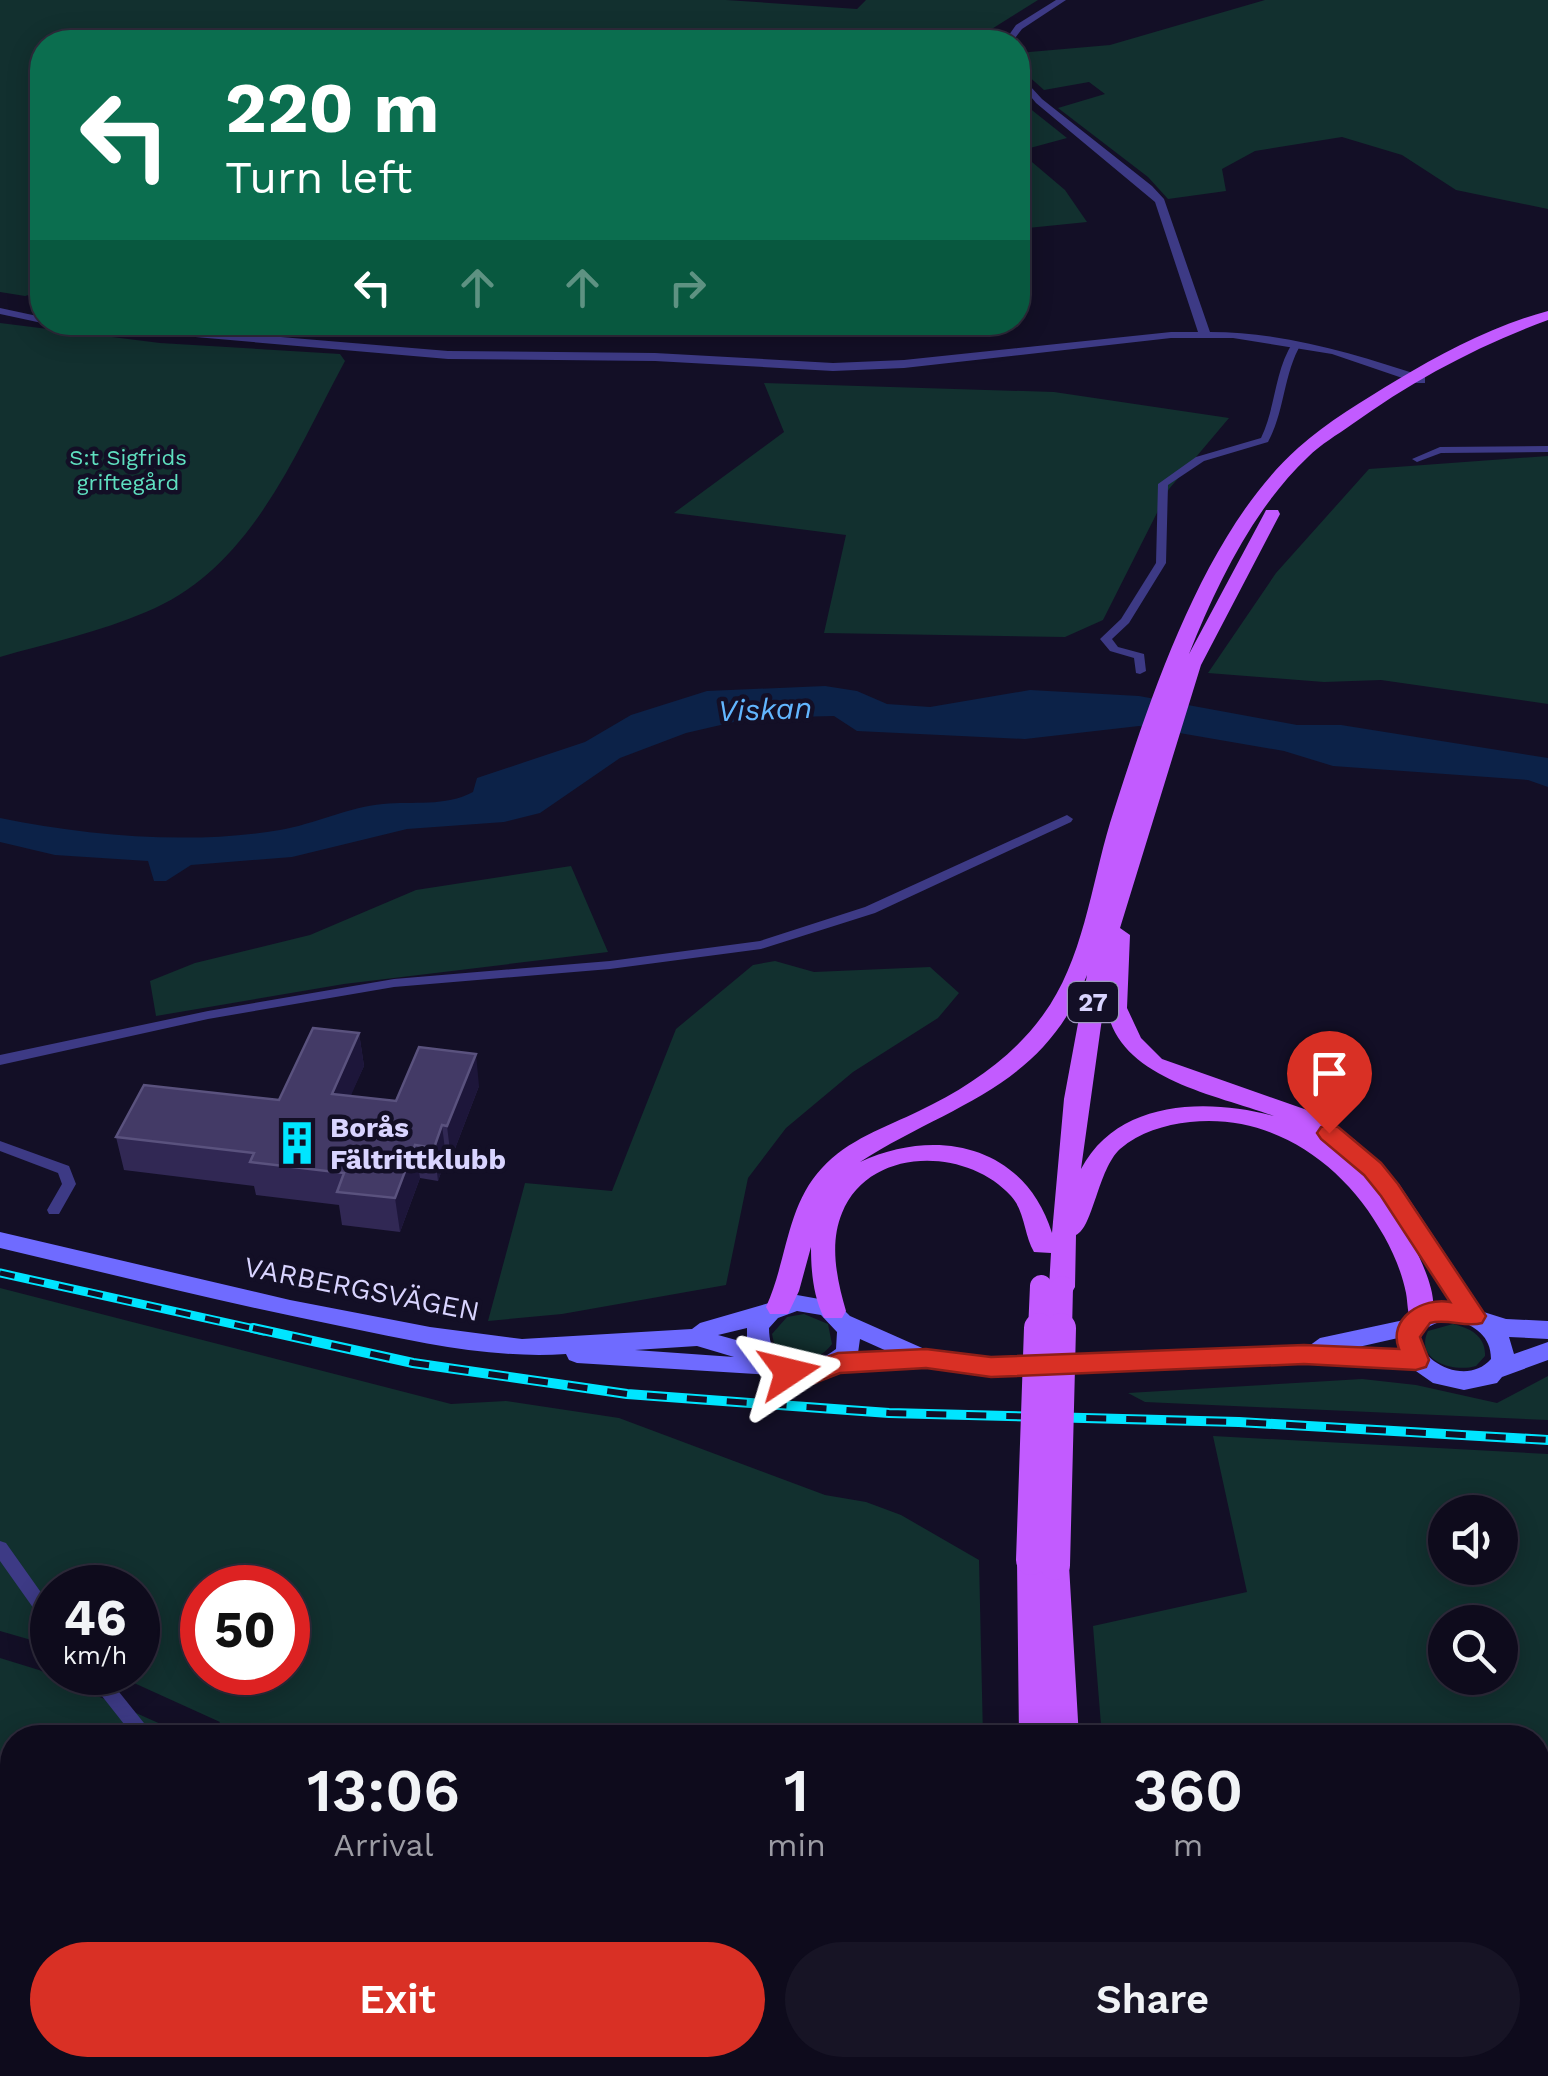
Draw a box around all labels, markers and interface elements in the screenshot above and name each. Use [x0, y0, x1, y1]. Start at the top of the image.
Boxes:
text: 220 m [225, 67, 439, 149]
icon: left [60, 70, 190, 200]
text: Turn left [225, 151, 412, 204]
icon: left [345, 260, 400, 315]
icon: ahead [450, 260, 505, 315]
icon: ahead [555, 260, 610, 315]
icon: right [660, 260, 715, 315]
park label: S:t Sigfrids griftegård [69, 445, 187, 495]
water label: Viskan [717, 690, 813, 728]
road number: 27 [1068, 982, 1118, 1022]
pin [1287, 1031, 1372, 1134]
icon: arrive [1302, 1046, 1357, 1101]
place label: Borås Fältrittklubb [330, 1111, 506, 1176]
building icon: Borås Fältrittklubb [273, 1119, 321, 1167]
street label: VARBERGSVÄGEN [242, 1250, 482, 1328]
position arrow [737, 1320, 841, 1424]
map controls [1428, 1495, 1518, 1695]
button: sound [1428, 1495, 1518, 1585]
speed limit sign: 50 [180, 1565, 310, 1695]
text: 46 [63, 1588, 127, 1647]
button: search [1428, 1605, 1518, 1695]
text: km/h [63, 1641, 127, 1670]
text: 13:06 [307, 1755, 460, 1826]
text: 1 [784, 1755, 809, 1826]
text: 360 [1133, 1755, 1243, 1826]
text: Arrival [334, 1826, 433, 1864]
text: min [767, 1826, 826, 1864]
text: m [1173, 1826, 1203, 1864]
button: Exit [30, 1942, 765, 2057]
button: Share [785, 1942, 1520, 2057]

